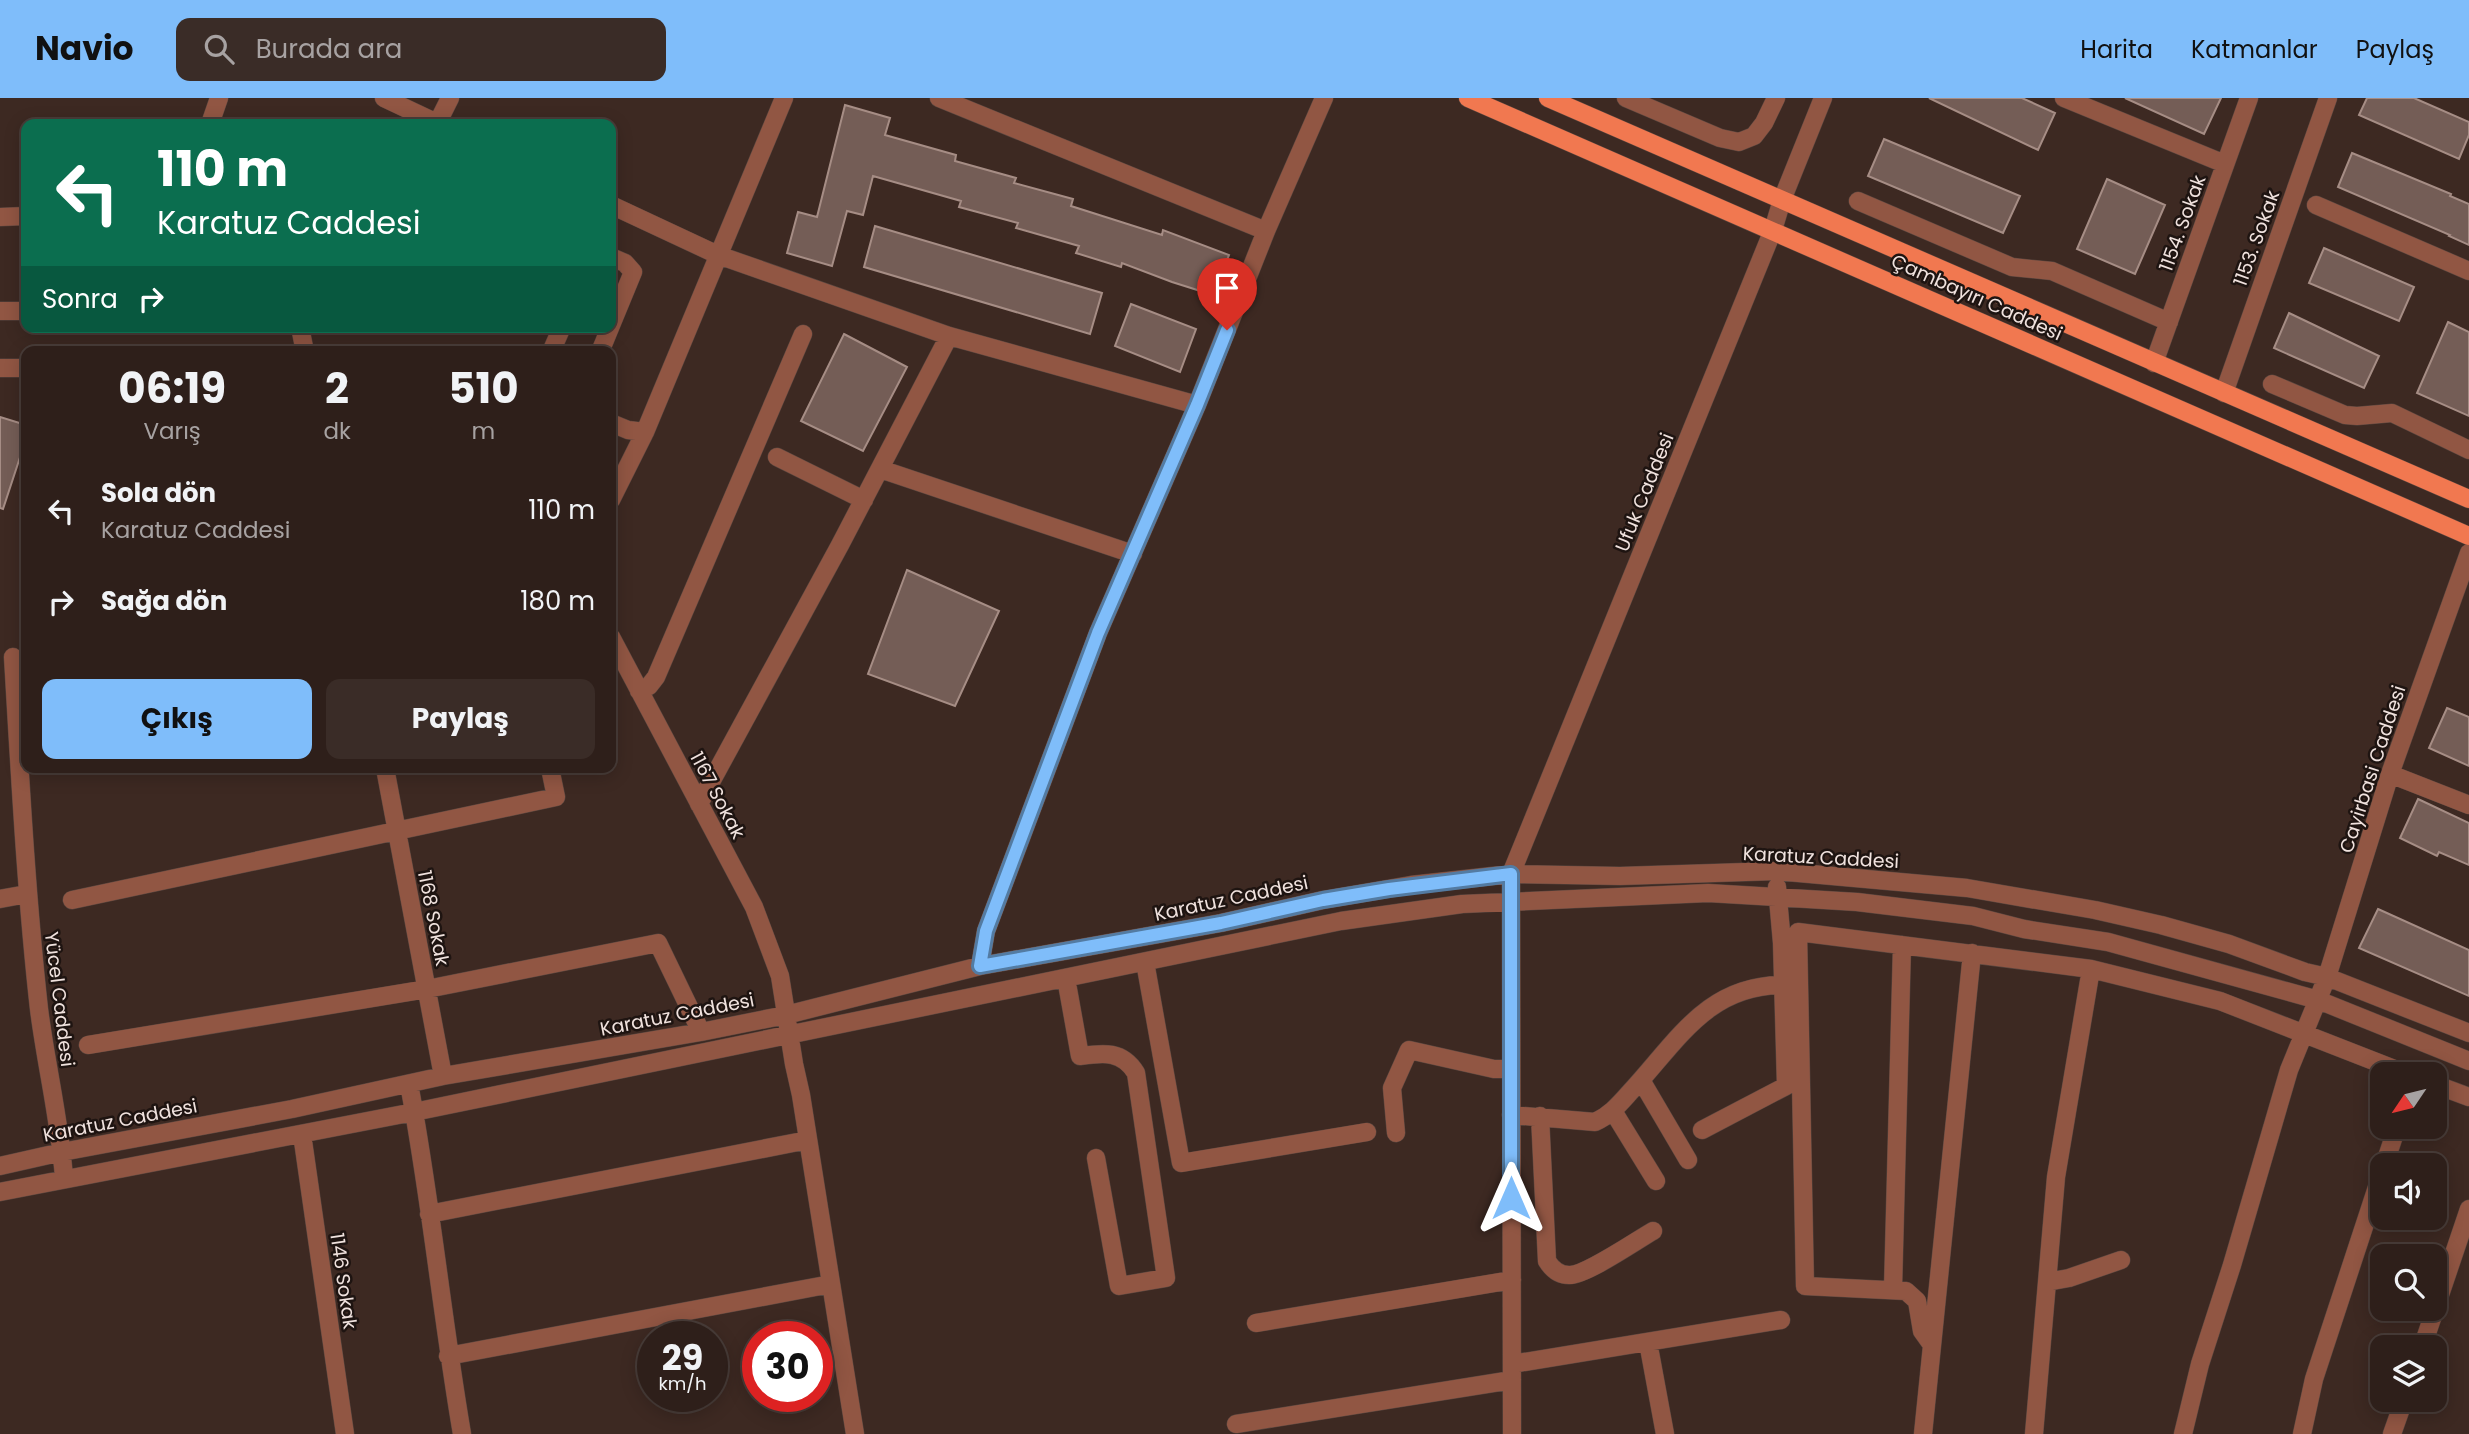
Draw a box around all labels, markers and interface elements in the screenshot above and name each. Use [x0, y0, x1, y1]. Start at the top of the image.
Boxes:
search box [176, 18, 666, 81]
text: Navio [35, 25, 134, 72]
icon: search [200, 30, 238, 68]
text: Burada ara [256, 31, 402, 67]
text: Harita [2080, 33, 2153, 66]
text: Katmanlar [2191, 33, 2318, 66]
text: Paylaş [2356, 33, 2434, 66]
text: 110 m [157, 135, 288, 203]
icon: left [42, 147, 133, 238]
street label: 1154. Sokak [2153, 171, 2212, 275]
street label: 1153. Sokak [2227, 186, 2286, 290]
text: Karatuz Caddesi [157, 200, 421, 245]
street label: Çambayırı Caddesi [1887, 248, 2067, 347]
pin [1197, 258, 1257, 330]
icon: arrive [1208, 269, 1246, 307]
icon: right [132, 280, 170, 318]
text: Sonra [42, 281, 118, 317]
text: 06:19 [118, 359, 226, 418]
text: 2 [325, 359, 349, 418]
text: 510 [448, 359, 519, 418]
text: Varış [144, 415, 201, 447]
text: dk [323, 415, 351, 447]
text: m [472, 415, 495, 447]
street label: Ufuk Caddesi [1608, 429, 1681, 556]
text: Sola dön [101, 475, 216, 511]
icon: left [42, 492, 80, 530]
text: 110 m [528, 492, 595, 528]
text: Karatuz Caddesi [101, 514, 290, 546]
icon: right [42, 583, 80, 621]
text: Sağa dön [101, 583, 227, 619]
text: 180 m [520, 583, 595, 619]
button: Çıkış [42, 679, 312, 759]
button: Paylaş [326, 679, 595, 759]
street label: Cayirbasi Caddesi [2333, 682, 2412, 856]
street label: 1167 Sokak [683, 747, 752, 844]
street label: Karatuz Caddesi [1742, 840, 1900, 875]
street label: 1168 Sokak [411, 868, 456, 968]
street label: Karatuz Caddesi [1152, 869, 1310, 928]
street label: Yücel Caddesi [38, 930, 81, 1068]
street label: Karatuz Caddesi [598, 986, 756, 1043]
north arrow [2370, 1062, 2446, 1139]
map controls [2370, 1062, 2447, 1412]
street label: Karatuz Caddesi [41, 1092, 199, 1149]
button: sound [2370, 1153, 2447, 1230]
position arrow [1474, 1161, 1548, 1235]
street label: 1146 Sokak [323, 1231, 364, 1331]
button: search [2370, 1244, 2447, 1321]
speed limit sign: 30 [742, 1321, 833, 1412]
text: 29 [662, 1333, 703, 1382]
button: layers [2370, 1335, 2447, 1412]
text: km/h [659, 1371, 706, 1396]

